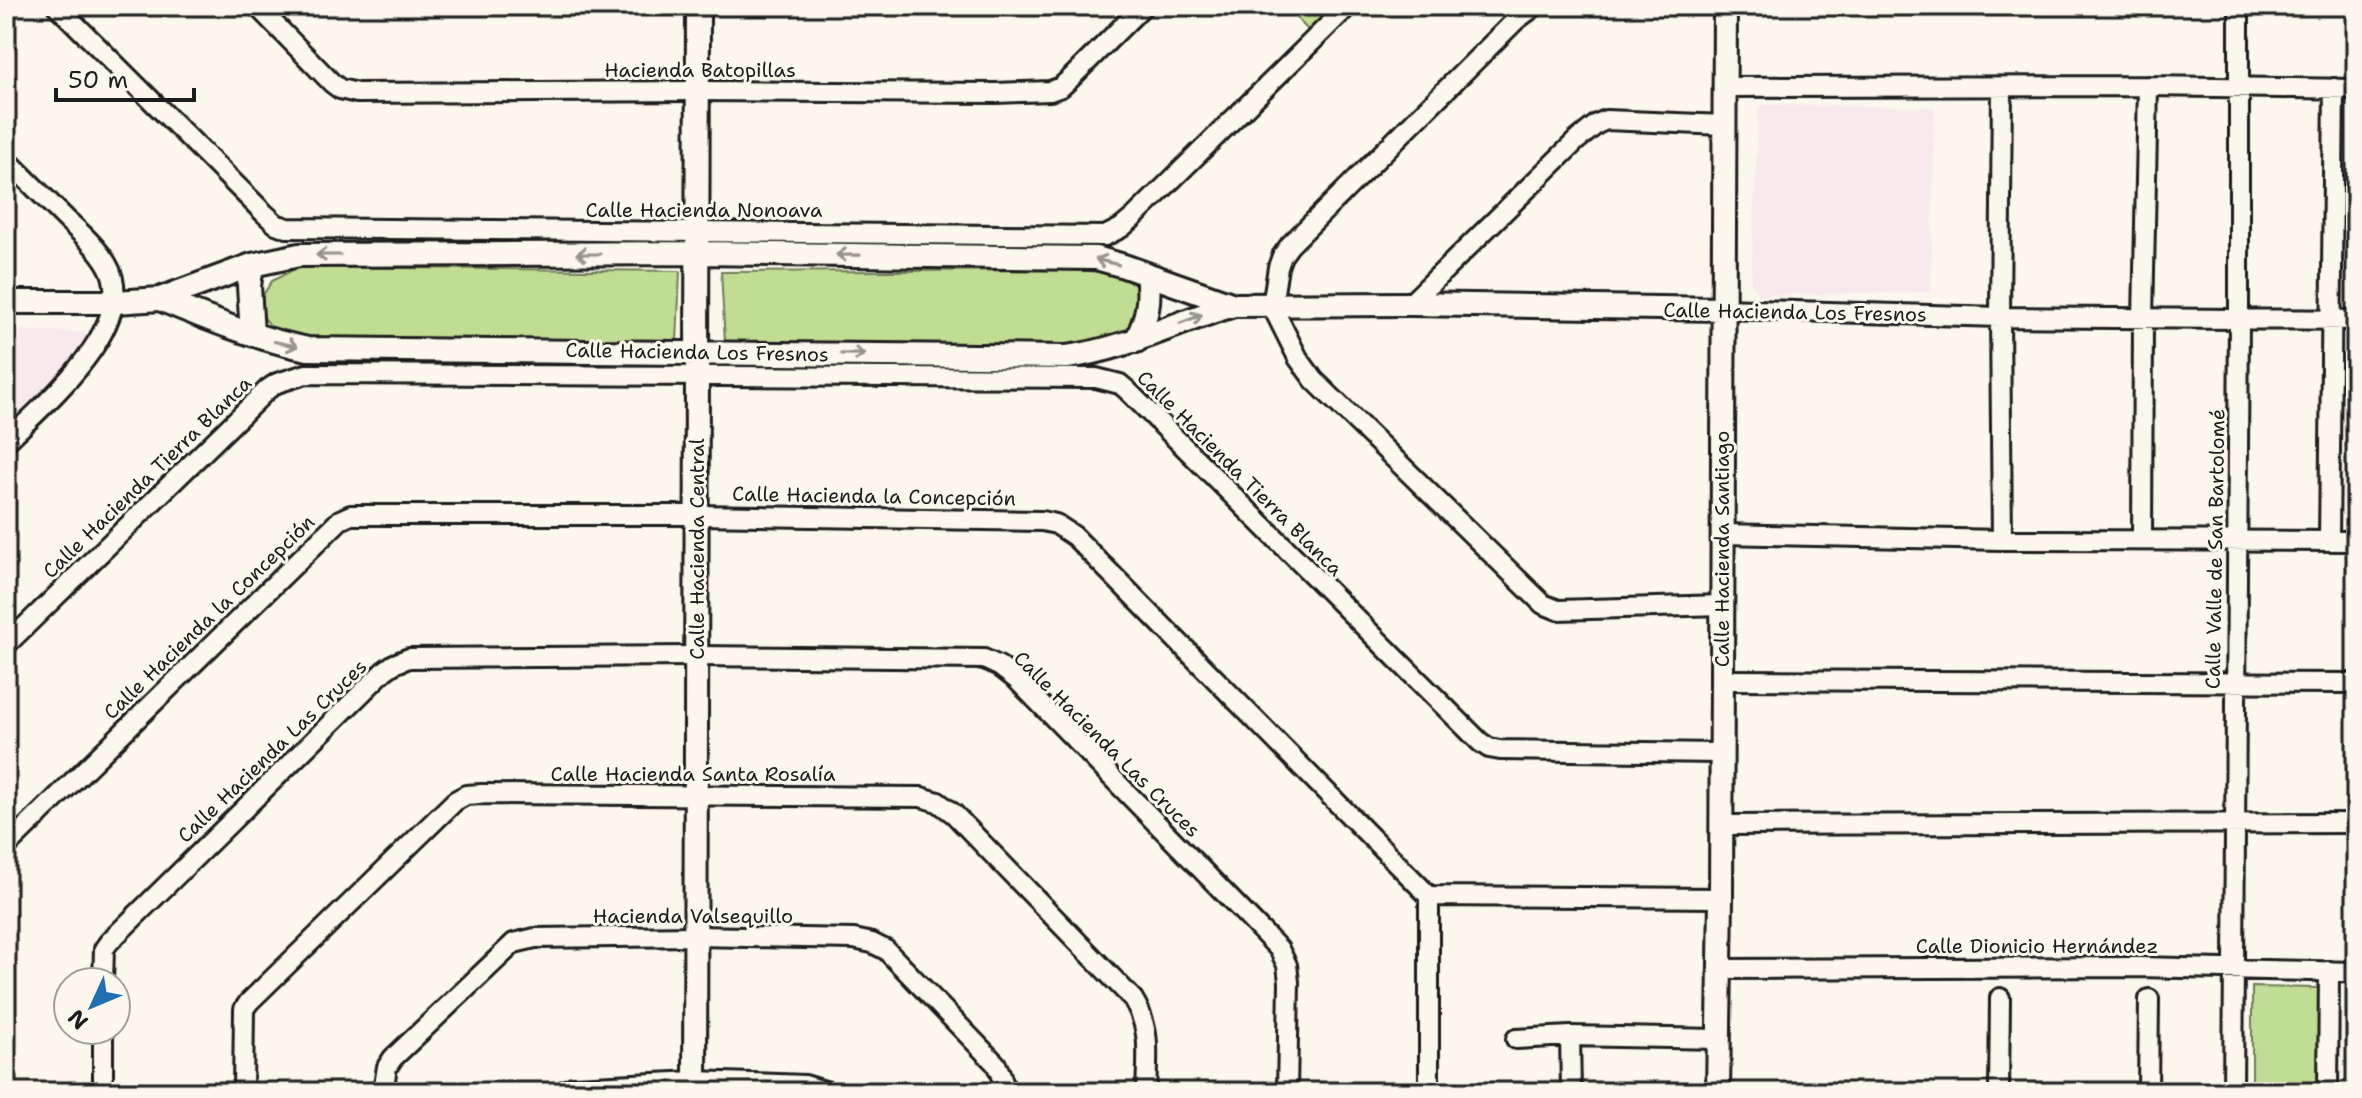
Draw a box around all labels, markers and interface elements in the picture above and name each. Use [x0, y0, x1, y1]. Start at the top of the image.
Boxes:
scale bar [56, 52, 194, 102]
street label: Hacienda Batopillas [604, 57, 796, 83]
text: 50 m [68, 64, 128, 96]
street label: Calle Hacienda Nonoava [586, 197, 823, 223]
one-way arrow [575, 246, 602, 262]
one-way arrow [315, 247, 342, 263]
one-way arrow [835, 247, 862, 263]
one-way arrow [1095, 253, 1121, 268]
street label: Calle Hacienda Los Fresnos [1663, 297, 1927, 327]
one-way arrow [1178, 311, 1203, 325]
one-way arrow [272, 337, 298, 352]
street label: Calle Hacienda Los Fresnos [565, 337, 829, 367]
one-way arrow [839, 346, 866, 362]
street label: Calle Hacienda Tierra Blanca [1132, 365, 1349, 582]
street label: Calle Hacienda Tierra Blanca [37, 370, 257, 584]
street label: Calle Valle de San Bartolomé [2200, 409, 2230, 689]
street label: Calle Hacienda Santiago [1709, 431, 1735, 667]
street label: Calle Hacienda Central [684, 438, 710, 660]
street label: Calle Hacienda la Concepción [732, 481, 1016, 511]
street label: Calle Hacienda la Concepción [98, 509, 320, 725]
street label: Calle Hacienda Las Cruces [1008, 645, 1206, 843]
street label: Calle Hacienda Las Cruces [172, 654, 372, 848]
street label: Calle Hacienda Santa Rosalía [551, 761, 836, 787]
street label: Hacienda Valsequillo [593, 903, 793, 929]
street label: Calle Dionicio Hernández [1916, 933, 2158, 959]
north arrow [52, 966, 132, 1046]
text: N [61, 1003, 94, 1036]

